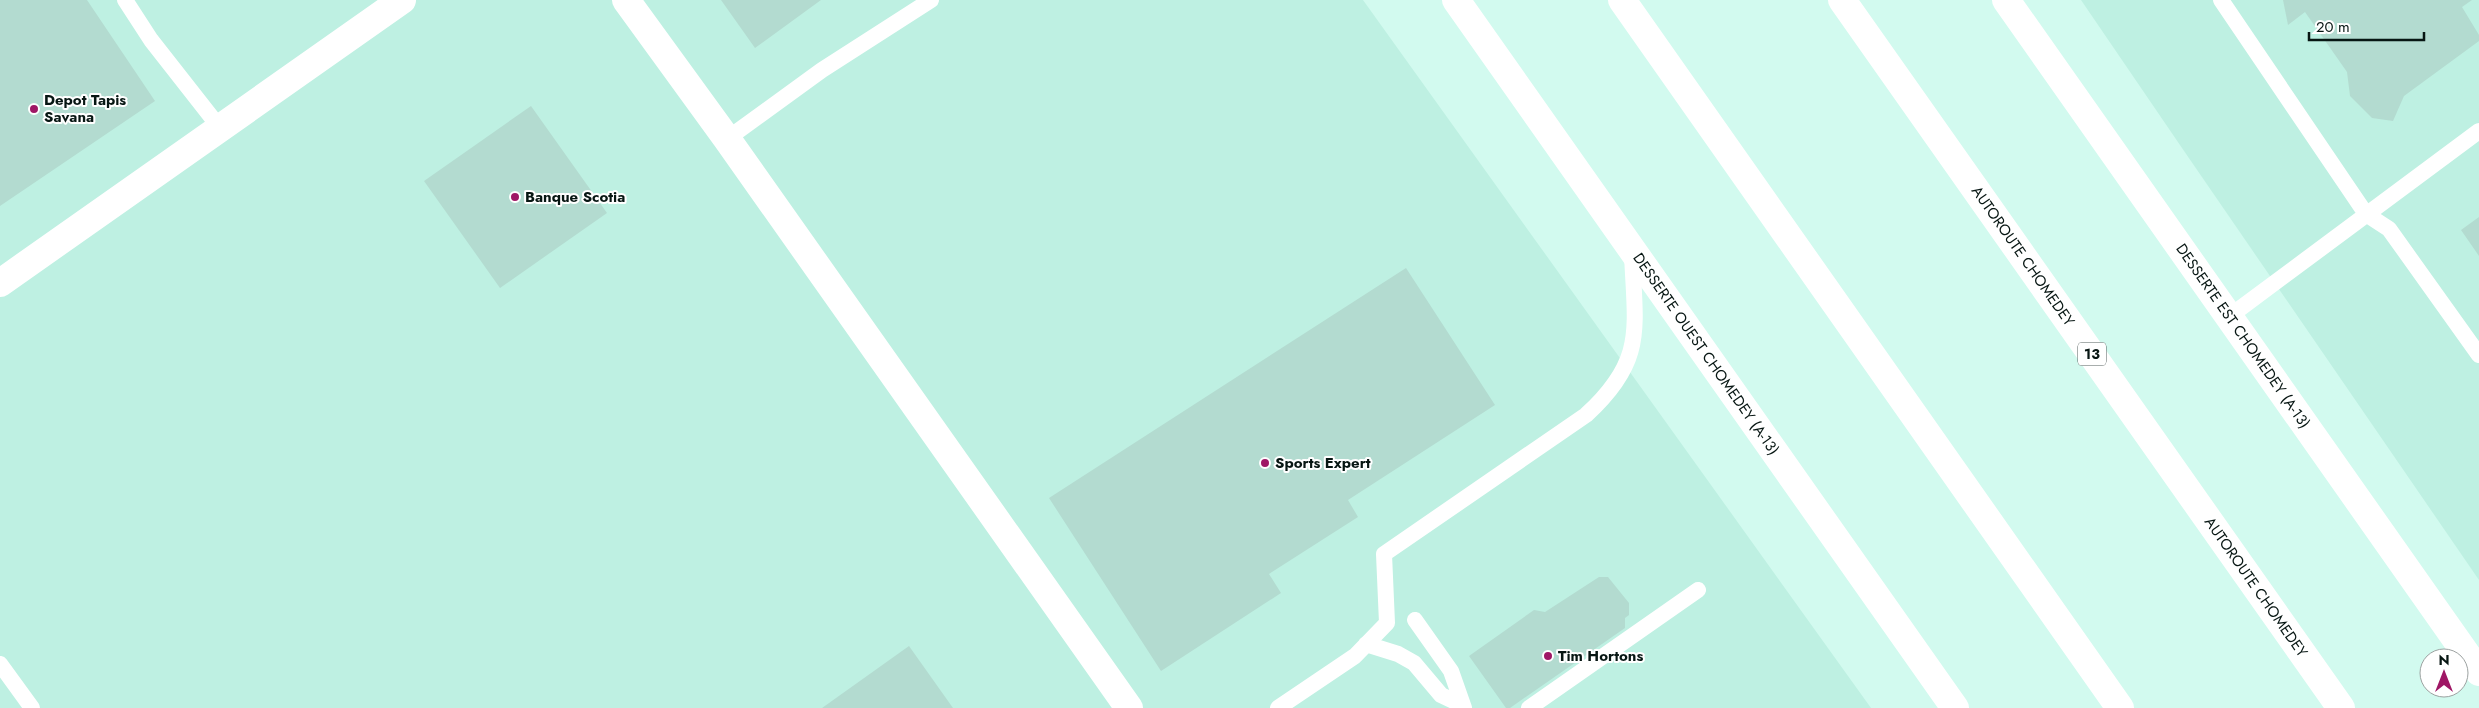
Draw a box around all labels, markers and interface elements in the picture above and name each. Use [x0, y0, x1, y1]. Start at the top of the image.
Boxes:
scale bar [2309, 10, 2424, 42]
text: 20 m [2316, 16, 2350, 38]
place label: Depot Tapis Savana [44, 89, 126, 128]
marker: Depot Tapis Savana [28, 103, 40, 115]
street label: AUTOROUTE CHOMEDEY [1966, 181, 2080, 331]
place label: Banque Scotia [525, 186, 625, 208]
marker: Banque Scotia [509, 191, 521, 203]
street label: DESSERTE EST CHOMEDEY (A-13) [2171, 239, 2315, 433]
street label: DESSERTE OUEST CHOMEDEY (A-13) [1627, 248, 1785, 460]
road number: 13 [2078, 342, 2106, 366]
place label: Sports Expert [1275, 452, 1371, 474]
marker: Sports Expert [1259, 457, 1271, 469]
street label: AUTOROUTE CHOMEDEY [2199, 512, 2313, 662]
place label: Tim Hortons [1558, 645, 1643, 667]
north arrow [2419, 648, 2469, 698]
marker: Tim Hortons [1542, 650, 1554, 662]
text: N [2438, 650, 2450, 670]

